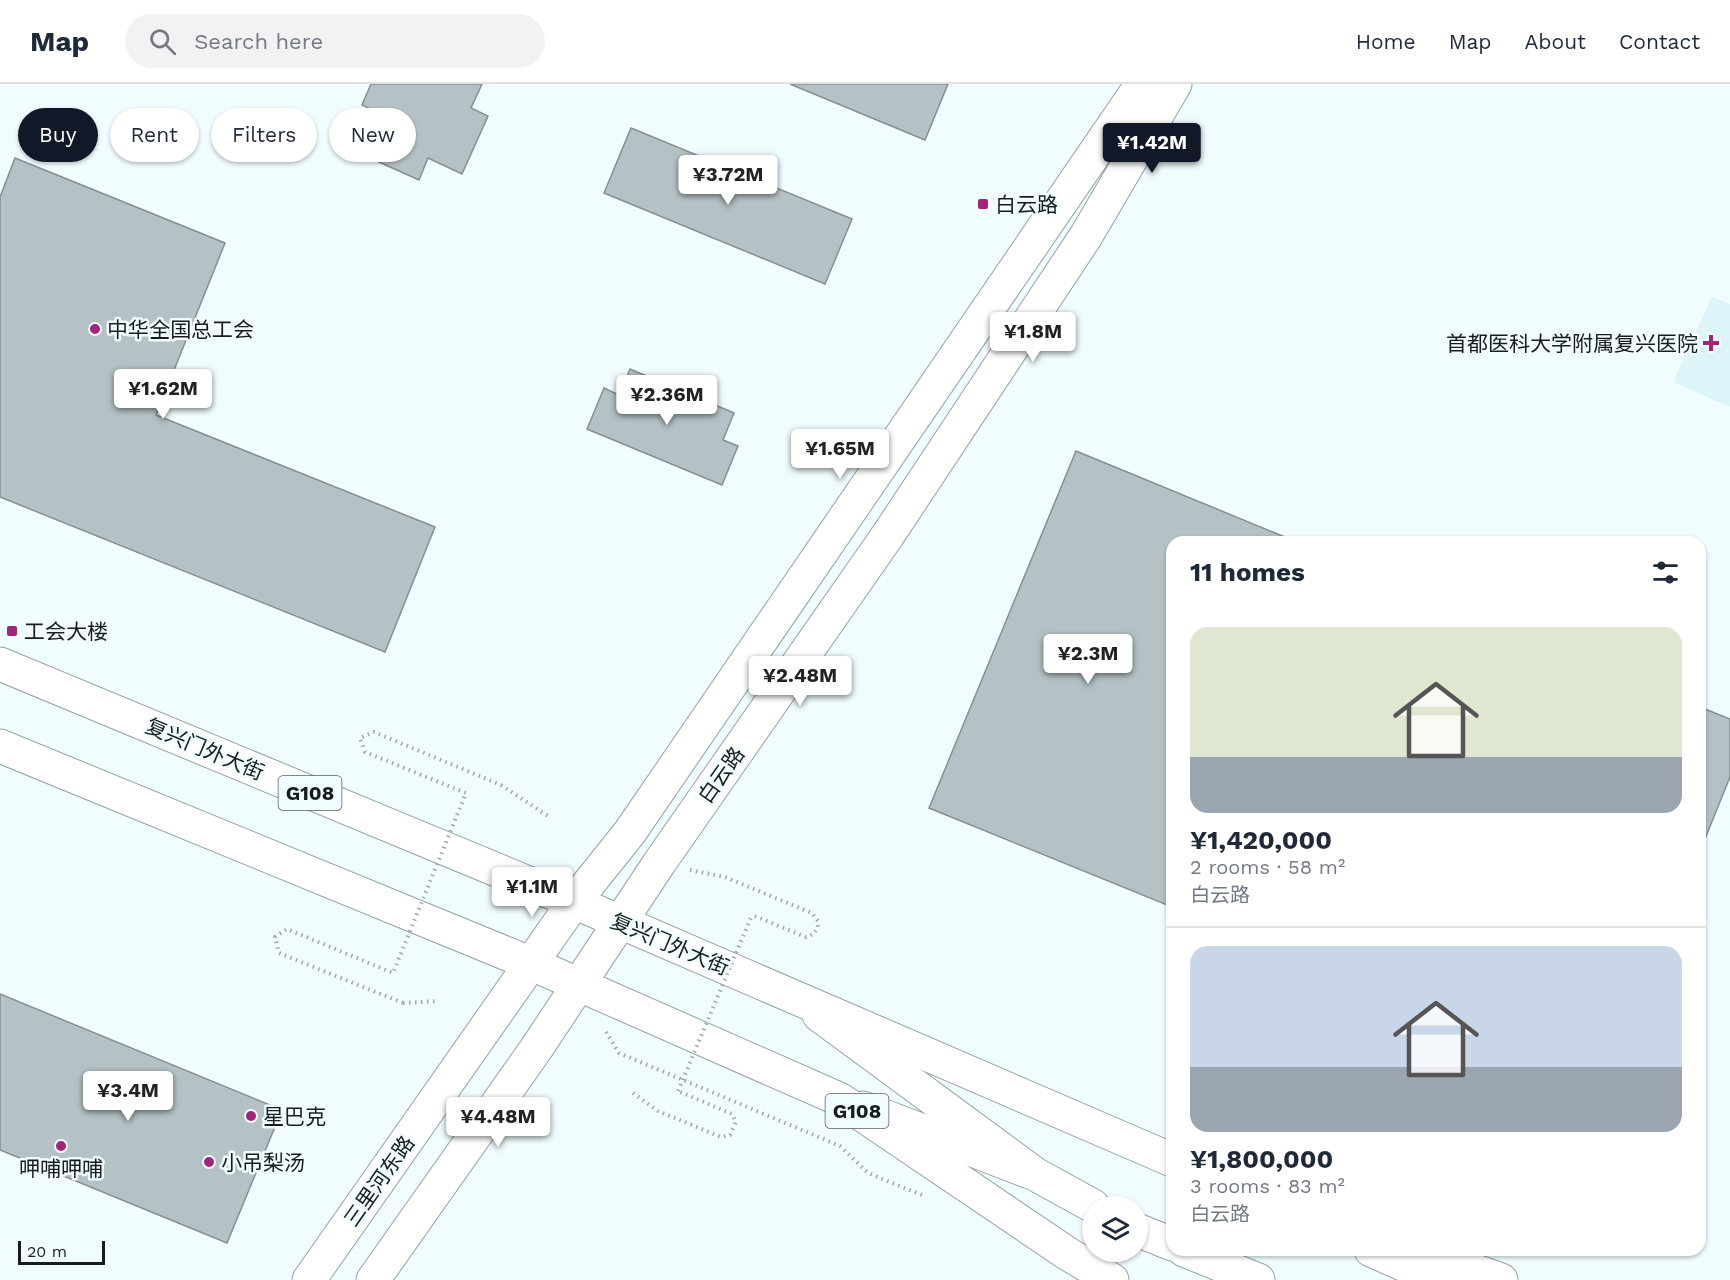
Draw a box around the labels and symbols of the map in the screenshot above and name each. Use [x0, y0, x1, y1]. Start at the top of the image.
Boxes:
pin: ¥1.42M [1103, 123, 1201, 174]
pin: ¥3.72M [679, 155, 777, 206]
place label: 白云路 [995, 192, 1058, 217]
marker: 白云路 [976, 197, 990, 211]
pin: ¥1.8M [991, 312, 1075, 363]
place label: 中华全国总工会 [107, 317, 254, 342]
marker: 中华全国总工会 [88, 322, 102, 336]
place label: 首都医科大学附属复兴医院 [1446, 331, 1698, 356]
marker: 首都医科大学附属复兴医院 [1702, 334, 1720, 352]
pin: ¥1.62M [114, 369, 212, 420]
pin: ¥2.36M [618, 375, 716, 426]
pin: ¥1.65M [791, 429, 889, 480]
place label: 工会大楼 [24, 619, 108, 644]
marker: 工会大楼 [5, 624, 19, 638]
pin: ¥2.3M [1046, 634, 1130, 685]
pin: ¥2.48M [751, 656, 849, 707]
street label: 复兴门外大街 [142, 713, 268, 785]
street label: 白云路 [693, 742, 749, 808]
road number: G108 [278, 776, 342, 810]
pin: ¥1.1M [490, 867, 574, 918]
street label: 复兴门外大街 [607, 908, 733, 980]
pin: ¥3.4M [86, 1071, 170, 1122]
road number: G108 [826, 1094, 888, 1128]
pin: ¥4.48M [449, 1097, 547, 1148]
place label: 星巴克 [263, 1104, 326, 1129]
marker: 星巴克 [244, 1109, 258, 1123]
street label: 三里河东路 [339, 1131, 419, 1231]
marker: 呷哺呷哺 [54, 1139, 68, 1153]
place label: 小吊梨汤 [221, 1150, 305, 1175]
marker: 小吊梨汤 [202, 1155, 216, 1169]
place label: 呷哺呷哺 [19, 1156, 103, 1181]
scale bar [18, 1238, 105, 1266]

